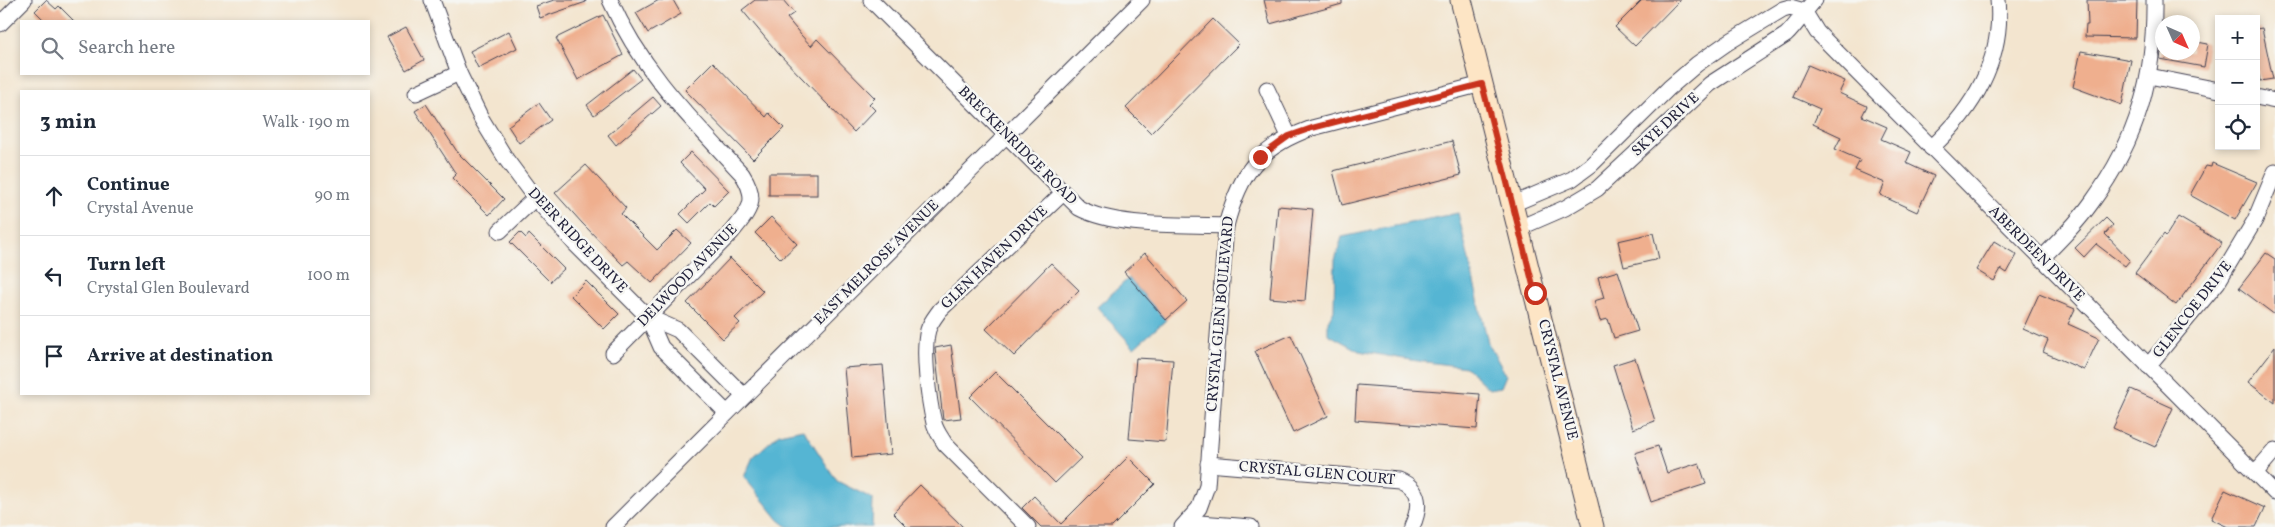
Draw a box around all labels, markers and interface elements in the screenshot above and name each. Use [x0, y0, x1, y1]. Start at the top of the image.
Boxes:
north arrow [2155, 15, 2200, 60]
map controls [2215, 15, 2260, 150]
button: + [2215, 15, 2260, 60]
search box [20, 20, 370, 75]
icon: search [38, 34, 66, 62]
text: Search here [78, 35, 175, 61]
button: − [2215, 60, 2260, 105]
street label: BRECKENRIDGE ROAD [953, 82, 1081, 210]
street label: SKYE DRIVE [1627, 88, 1705, 162]
button: locate [2215, 105, 2260, 150]
text: 3 min [40, 108, 96, 137]
text: Walk · 190 m [262, 112, 350, 134]
route end [1249, 146, 1272, 169]
text: Continue [87, 172, 170, 198]
icon: ahead [40, 182, 68, 210]
street label: DEER RIDGE DRIVE [522, 184, 632, 298]
text: 90 m [314, 185, 350, 207]
street label: EAST MELROSE AVENUE [810, 196, 944, 330]
text: Crystal Avenue [87, 198, 194, 220]
street label: GLEN HAVEN DRIVE [937, 201, 1053, 315]
street label: ABERDEEN DRIVE [1983, 201, 2089, 307]
street label: CRYSTAL GLEN BOULEVARD [1202, 215, 1240, 413]
street label: DELWOOD AVENUE [633, 220, 743, 332]
text: Turn left [87, 252, 166, 278]
street label: GLENCOE DRIVE [2148, 257, 2238, 363]
icon: left [40, 262, 68, 290]
text: 100 m [307, 265, 350, 287]
text: Crystal Glen Boulevard [87, 278, 250, 300]
route start [1524, 282, 1547, 305]
street label: CRYSTAL AVENUE [1532, 317, 1582, 443]
icon: arrive [40, 342, 68, 370]
text: Arrive at destination [87, 343, 273, 369]
street label: CRYSTAL GLEN COURT [1238, 457, 1396, 491]

